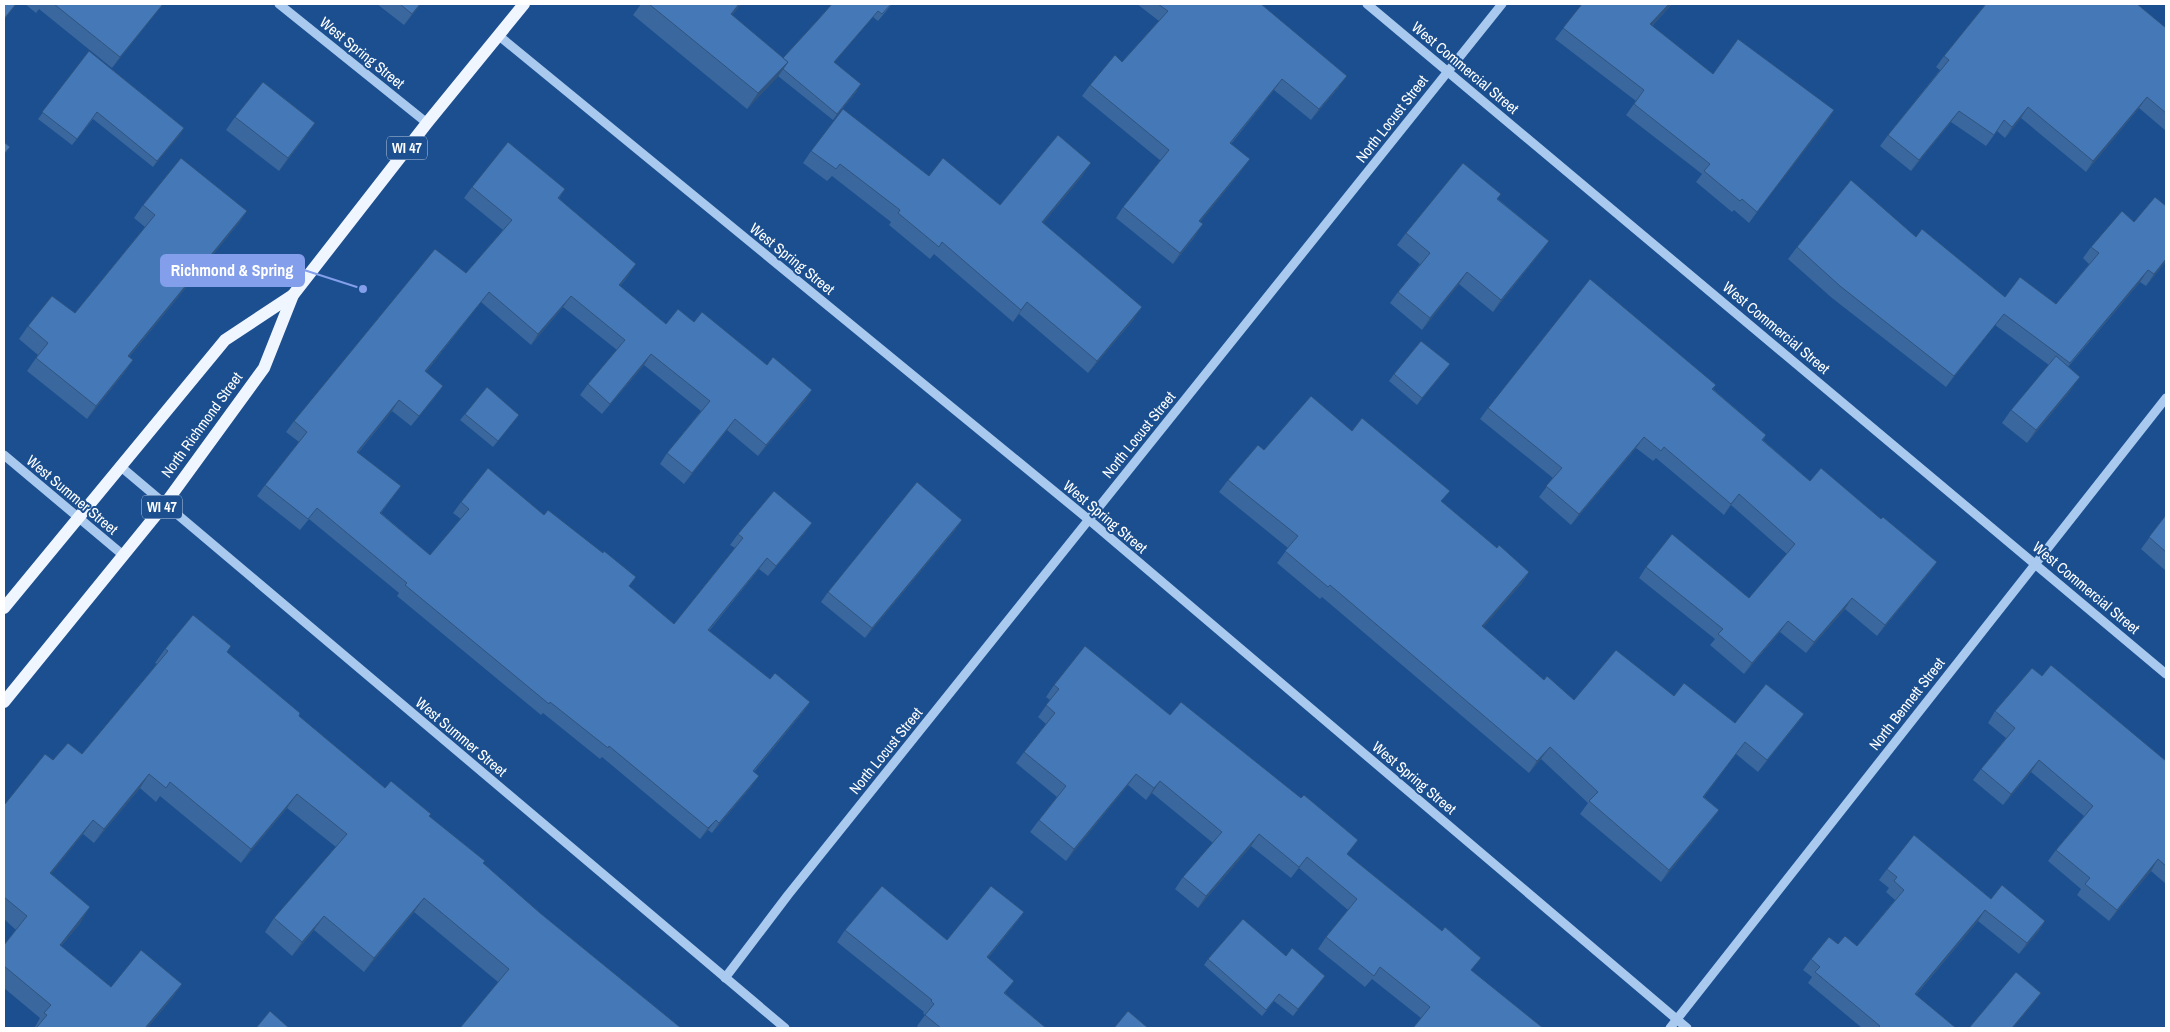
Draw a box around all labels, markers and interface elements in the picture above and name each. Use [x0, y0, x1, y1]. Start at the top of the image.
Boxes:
street label: West Spring Street [315, 12, 410, 94]
street label: West Commercial Street [1407, 17, 1524, 119]
street label: North Locust Street [1351, 70, 1433, 167]
road number: WI 47 [387, 136, 427, 160]
street label: West Spring Street [745, 218, 840, 300]
callout: Richmond & Spring [161, 255, 304, 286]
text: Richmond & Spring [171, 259, 293, 281]
street label: West Commercial Street [1718, 277, 1835, 379]
street label: North Richmond Street [156, 367, 247, 482]
street label: North Locust Street [1097, 386, 1180, 482]
street label: West Summer Street [22, 450, 123, 540]
street label: West Spring Street [1059, 475, 1152, 558]
road number: WI 47 [142, 496, 182, 518]
street label: West Commercial Street [2028, 537, 2145, 639]
street label: North Bennett Street [1864, 653, 1950, 754]
street label: West Summer Street [411, 692, 512, 782]
street label: North Locust Street [844, 702, 927, 798]
street label: West Spring Street [1368, 736, 1461, 819]

